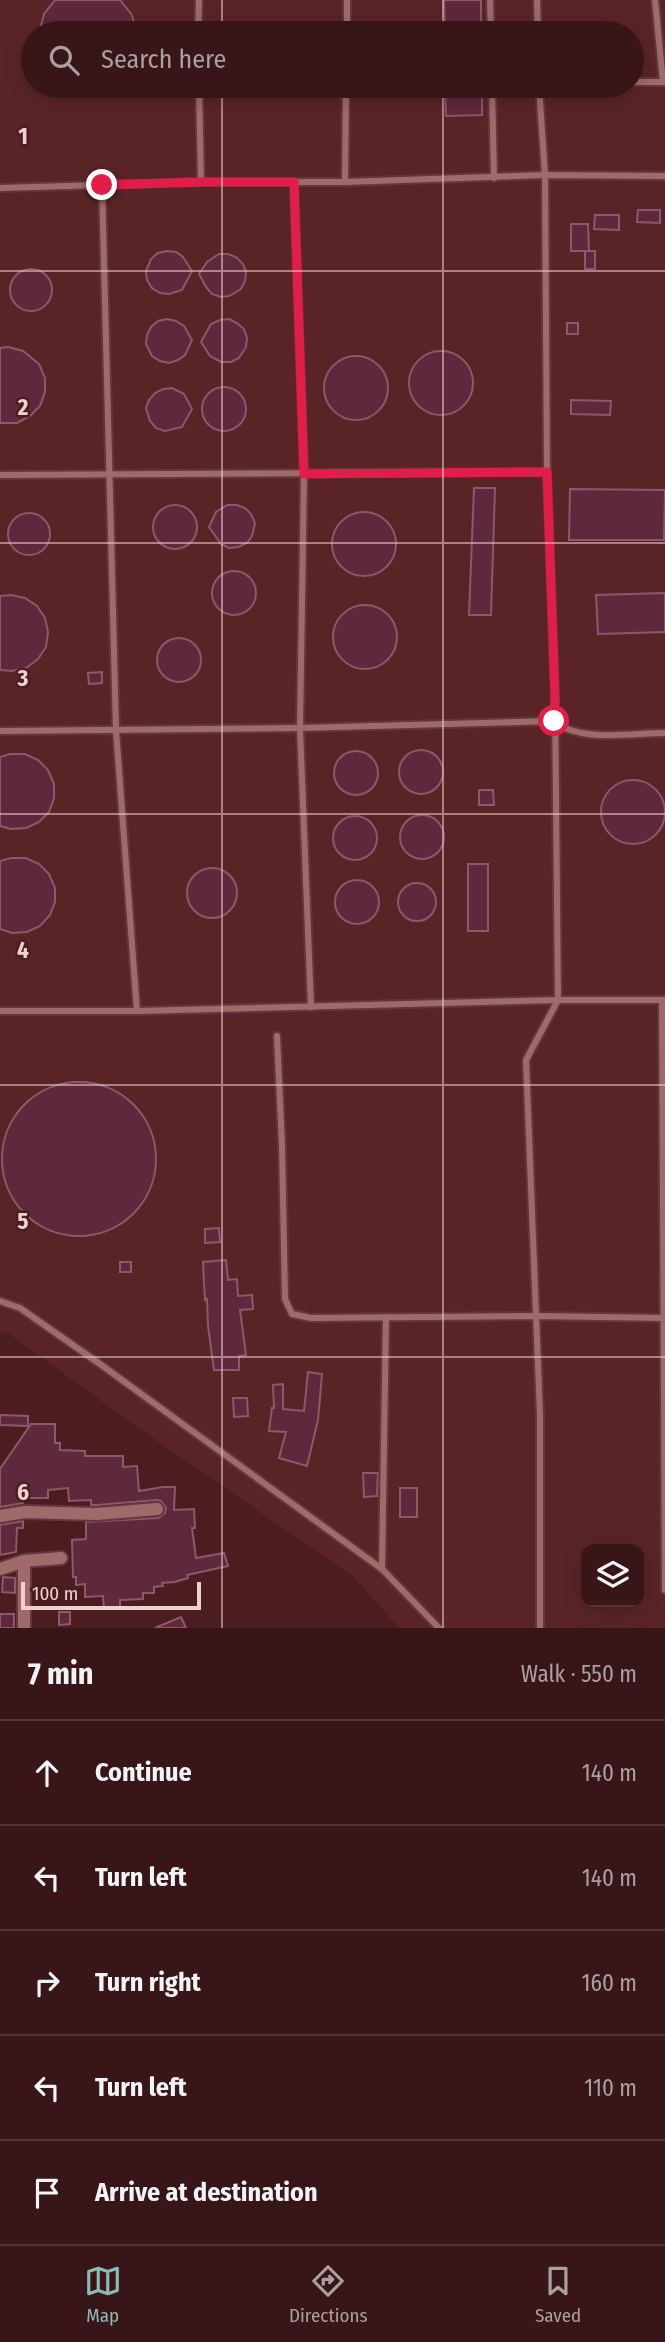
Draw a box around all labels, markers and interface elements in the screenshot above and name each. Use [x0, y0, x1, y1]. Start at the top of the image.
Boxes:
search box [21, 21, 644, 98]
icon: search [45, 41, 83, 79]
text: Search here [101, 44, 226, 75]
text: 1 [18, 122, 28, 150]
route end [86, 169, 117, 200]
text: 2 [17, 393, 29, 421]
text: 3 [17, 664, 29, 692]
route start [538, 705, 569, 736]
text: 4 [17, 936, 29, 964]
text: 5 [17, 1207, 29, 1235]
text: 6 [17, 1478, 29, 1506]
map controls [581, 1544, 644, 1607]
button: layers [581, 1544, 644, 1607]
scale bar [21, 1579, 201, 1611]
text: 100 m [32, 1582, 78, 1605]
text: 7 min [28, 1656, 93, 1692]
text: Walk · 550 m [521, 1660, 637, 1688]
icon: ahead [28, 1754, 66, 1792]
text: Continue [95, 1757, 192, 1788]
text: 140 m [582, 1759, 637, 1787]
icon: left [28, 1859, 66, 1897]
text: Turn left [95, 1862, 187, 1893]
text: 140 m [582, 1864, 637, 1892]
icon: right [28, 1964, 66, 2002]
text: Turn right [95, 1967, 201, 1998]
text: 160 m [582, 1969, 637, 1997]
icon: left [28, 2069, 66, 2107]
text: Turn left [95, 2072, 187, 2103]
text: 110 m [584, 2074, 637, 2102]
icon: arrive [28, 2174, 66, 2212]
text: Arrive at destination [95, 2177, 318, 2208]
tab: Map [84, 2262, 122, 2327]
tab: Directions [289, 2262, 368, 2327]
tab: Saved [535, 2262, 581, 2327]

